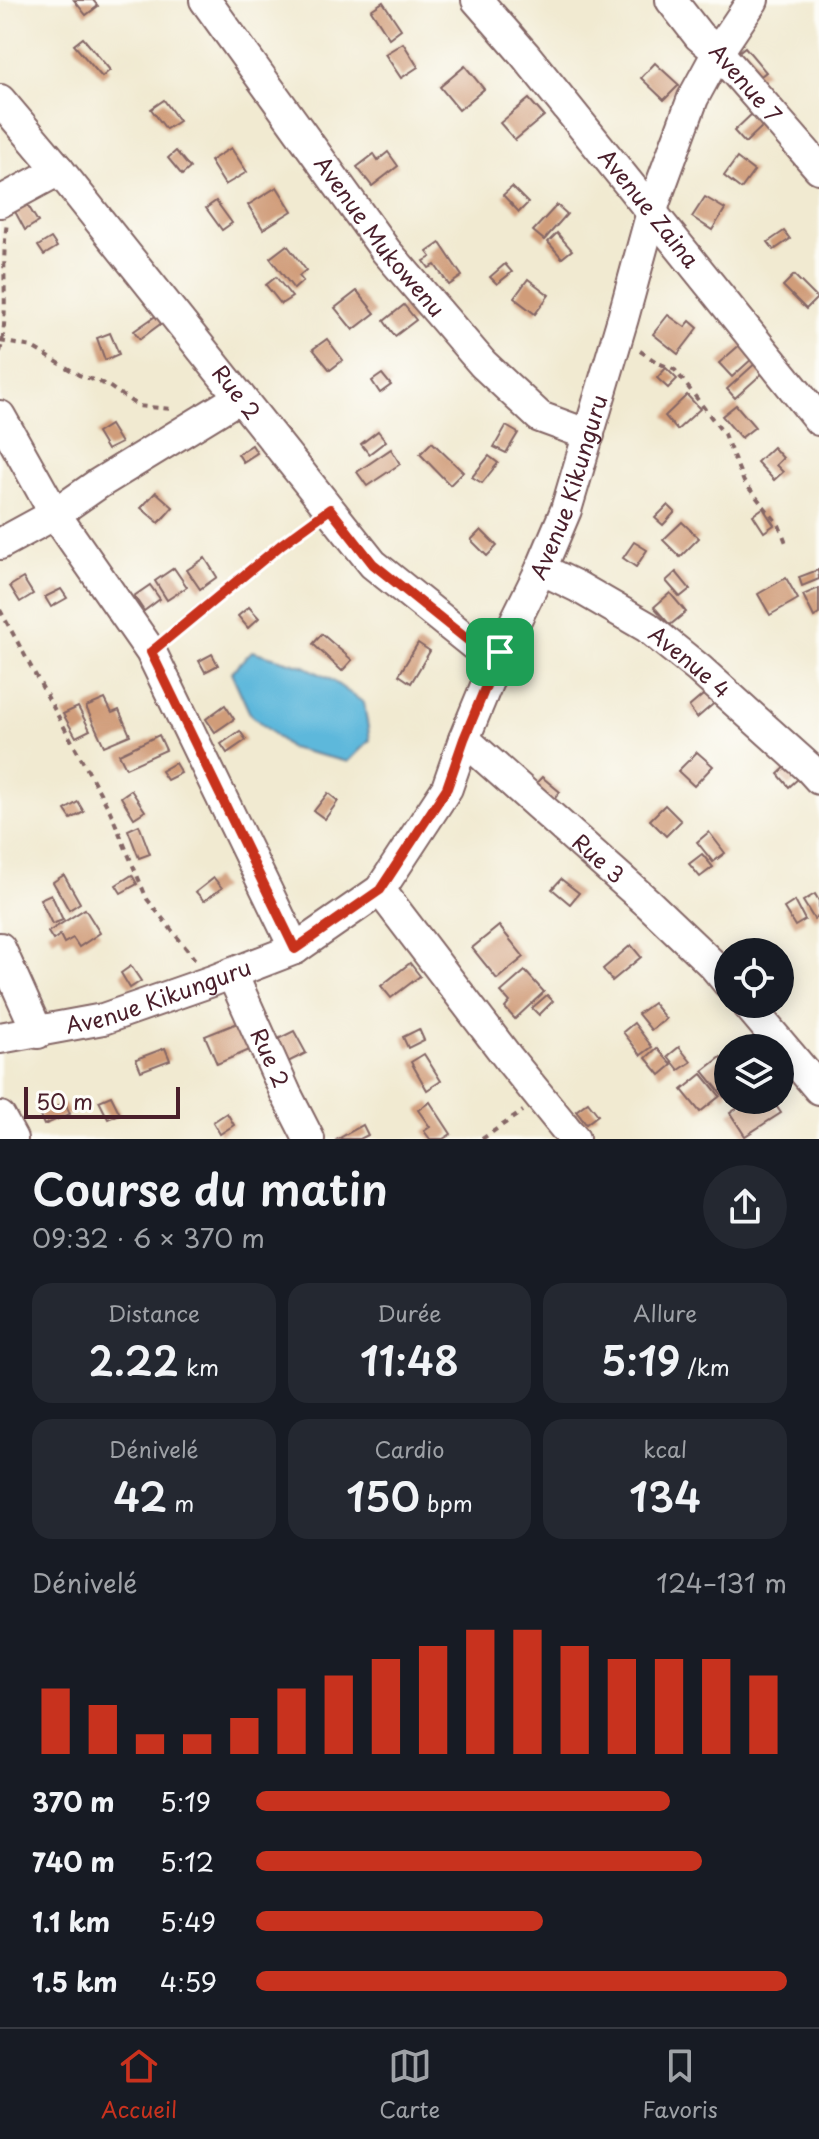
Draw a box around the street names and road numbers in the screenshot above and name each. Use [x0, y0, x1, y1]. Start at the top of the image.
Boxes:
street label: Avenue 7 [702, 35, 790, 129]
street label: Avenue Zaina [592, 141, 708, 274]
street label: Avenue Mukowenu [307, 148, 453, 323]
street label: Rue 2 [205, 357, 270, 426]
street label: Avenue Kikunguru [520, 390, 614, 585]
street label: Avenue 4 [642, 617, 739, 705]
street label: Rue 3 [566, 825, 633, 890]
street label: Avenue Kikunguru [63, 950, 255, 1041]
street label: Rue 2 [243, 1022, 299, 1092]

